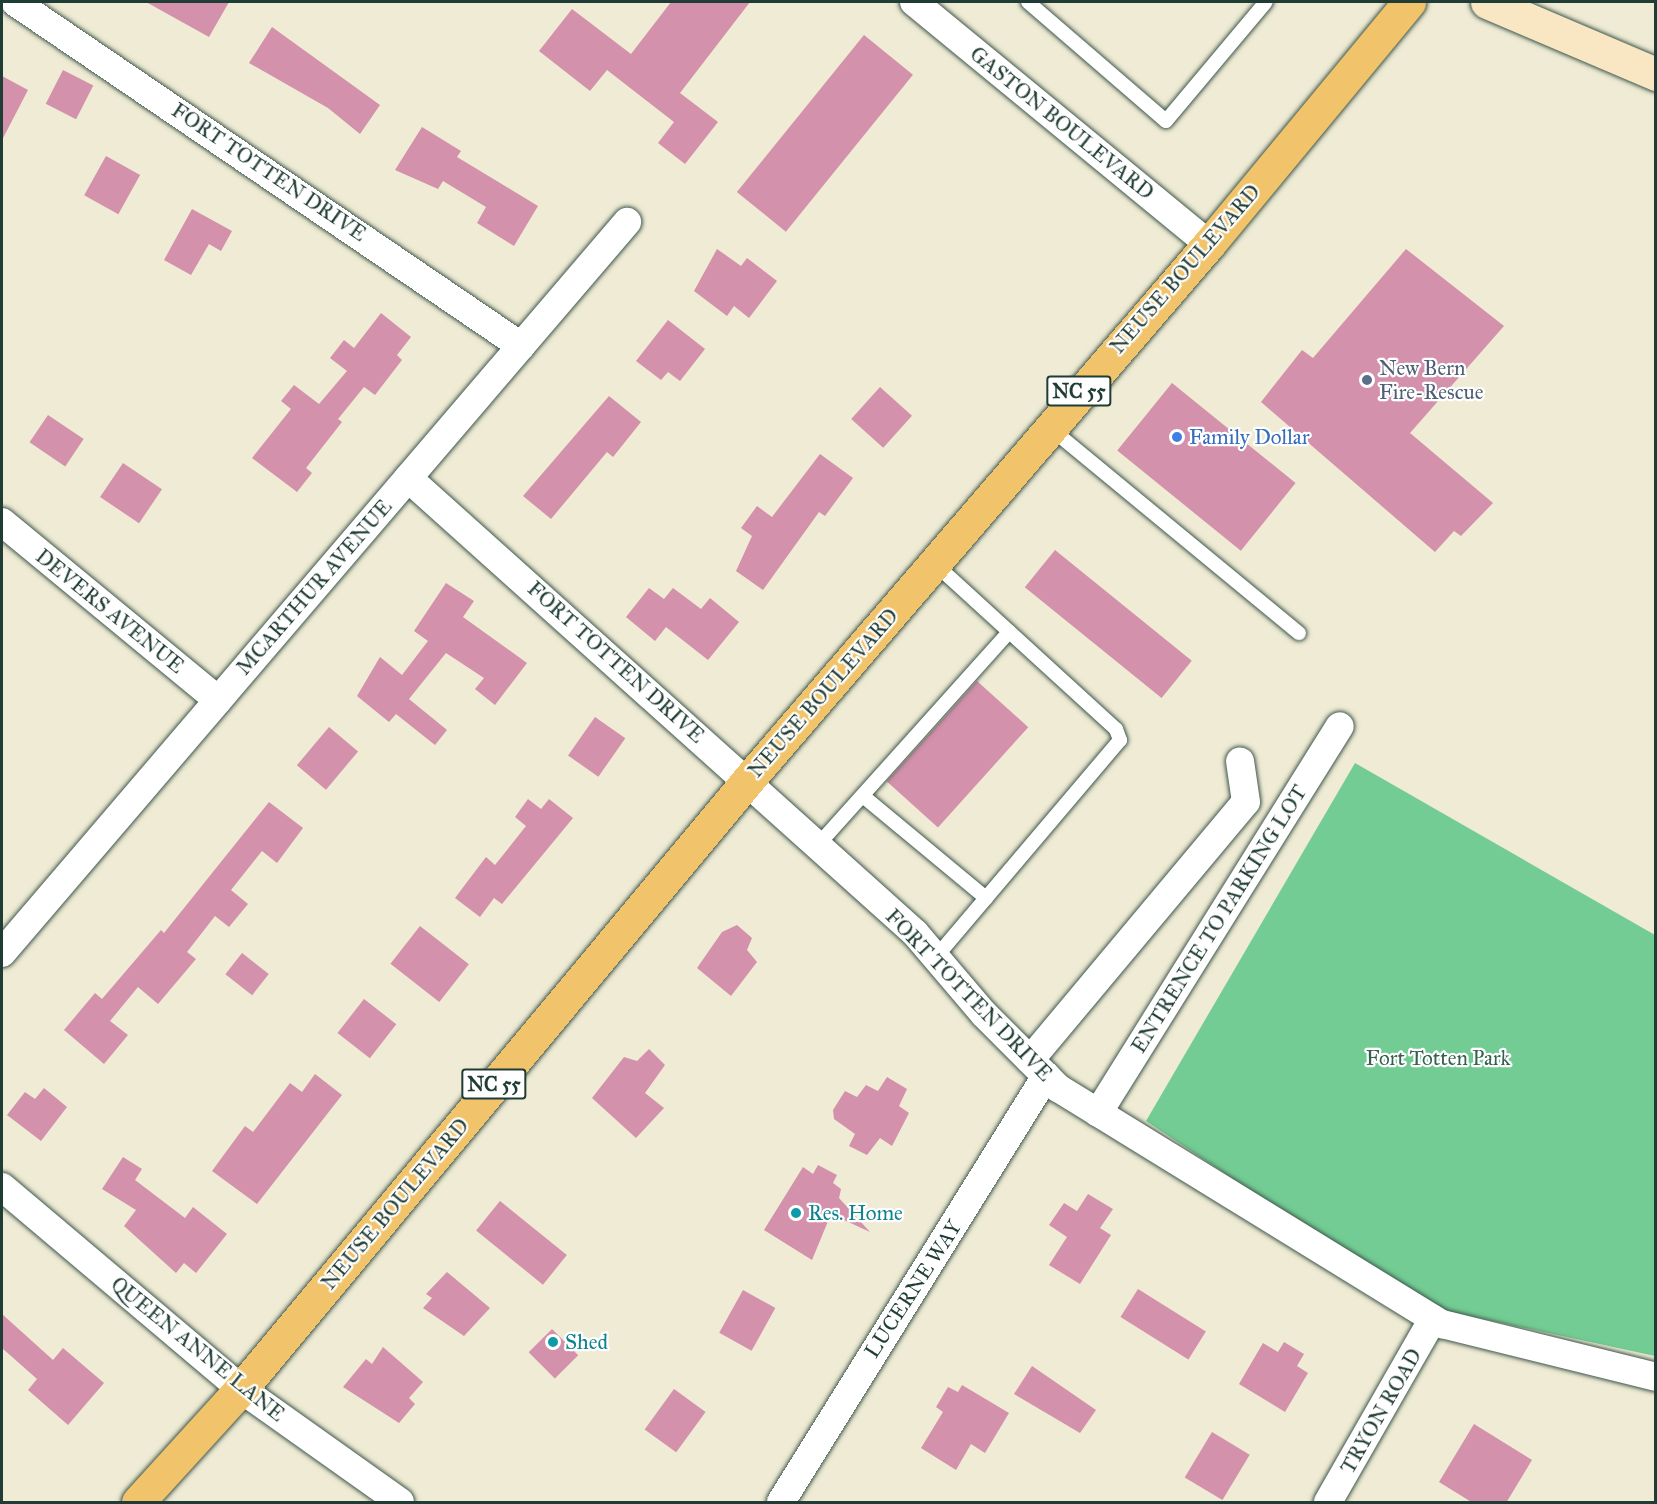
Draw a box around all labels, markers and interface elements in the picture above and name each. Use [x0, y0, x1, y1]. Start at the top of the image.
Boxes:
street label: GASTON BOULEVARD [965, 41, 1159, 205]
street label: FORT TOTTEN DRIVE [167, 97, 371, 247]
street label: NEUSE BOULEVARD [1105, 179, 1265, 359]
place label: New Bern Fire-Rescue [1379, 355, 1483, 405]
marker: New Bern Fire-Rescue [1360, 373, 1374, 387]
road number: NC 55 [1046, 374, 1112, 408]
place label: Family Dollar [1189, 424, 1310, 450]
marker: Family Dollar [1170, 430, 1184, 444]
street label: MCARTHUR AVENUE [231, 494, 397, 680]
street label: DEVERS AVENUE [31, 543, 189, 679]
street label: FORT TOTTEN DRIVE [522, 576, 710, 748]
street label: NEUSE BOULEVARD [743, 603, 903, 783]
street label: ENTRENCE TO PARKING LOT [1126, 780, 1312, 1058]
street label: FORT TOTTEN DRIVE [880, 904, 1058, 1086]
park label: Fort Totten Park [1366, 1045, 1510, 1071]
road number: NC 55 [461, 1067, 527, 1101]
street label: NEUSE BOULEVARD [316, 1113, 474, 1295]
place label: Res. Home [808, 1200, 903, 1226]
marker: Res. Home [789, 1206, 803, 1220]
street label: LUCERNE WAY [859, 1215, 967, 1363]
street label: QUEEN ANNE LANE [106, 1271, 290, 1427]
place label: Shed [565, 1329, 608, 1355]
marker: Shed [546, 1335, 560, 1349]
street label: TRYON ROAD [1335, 1344, 1427, 1478]

